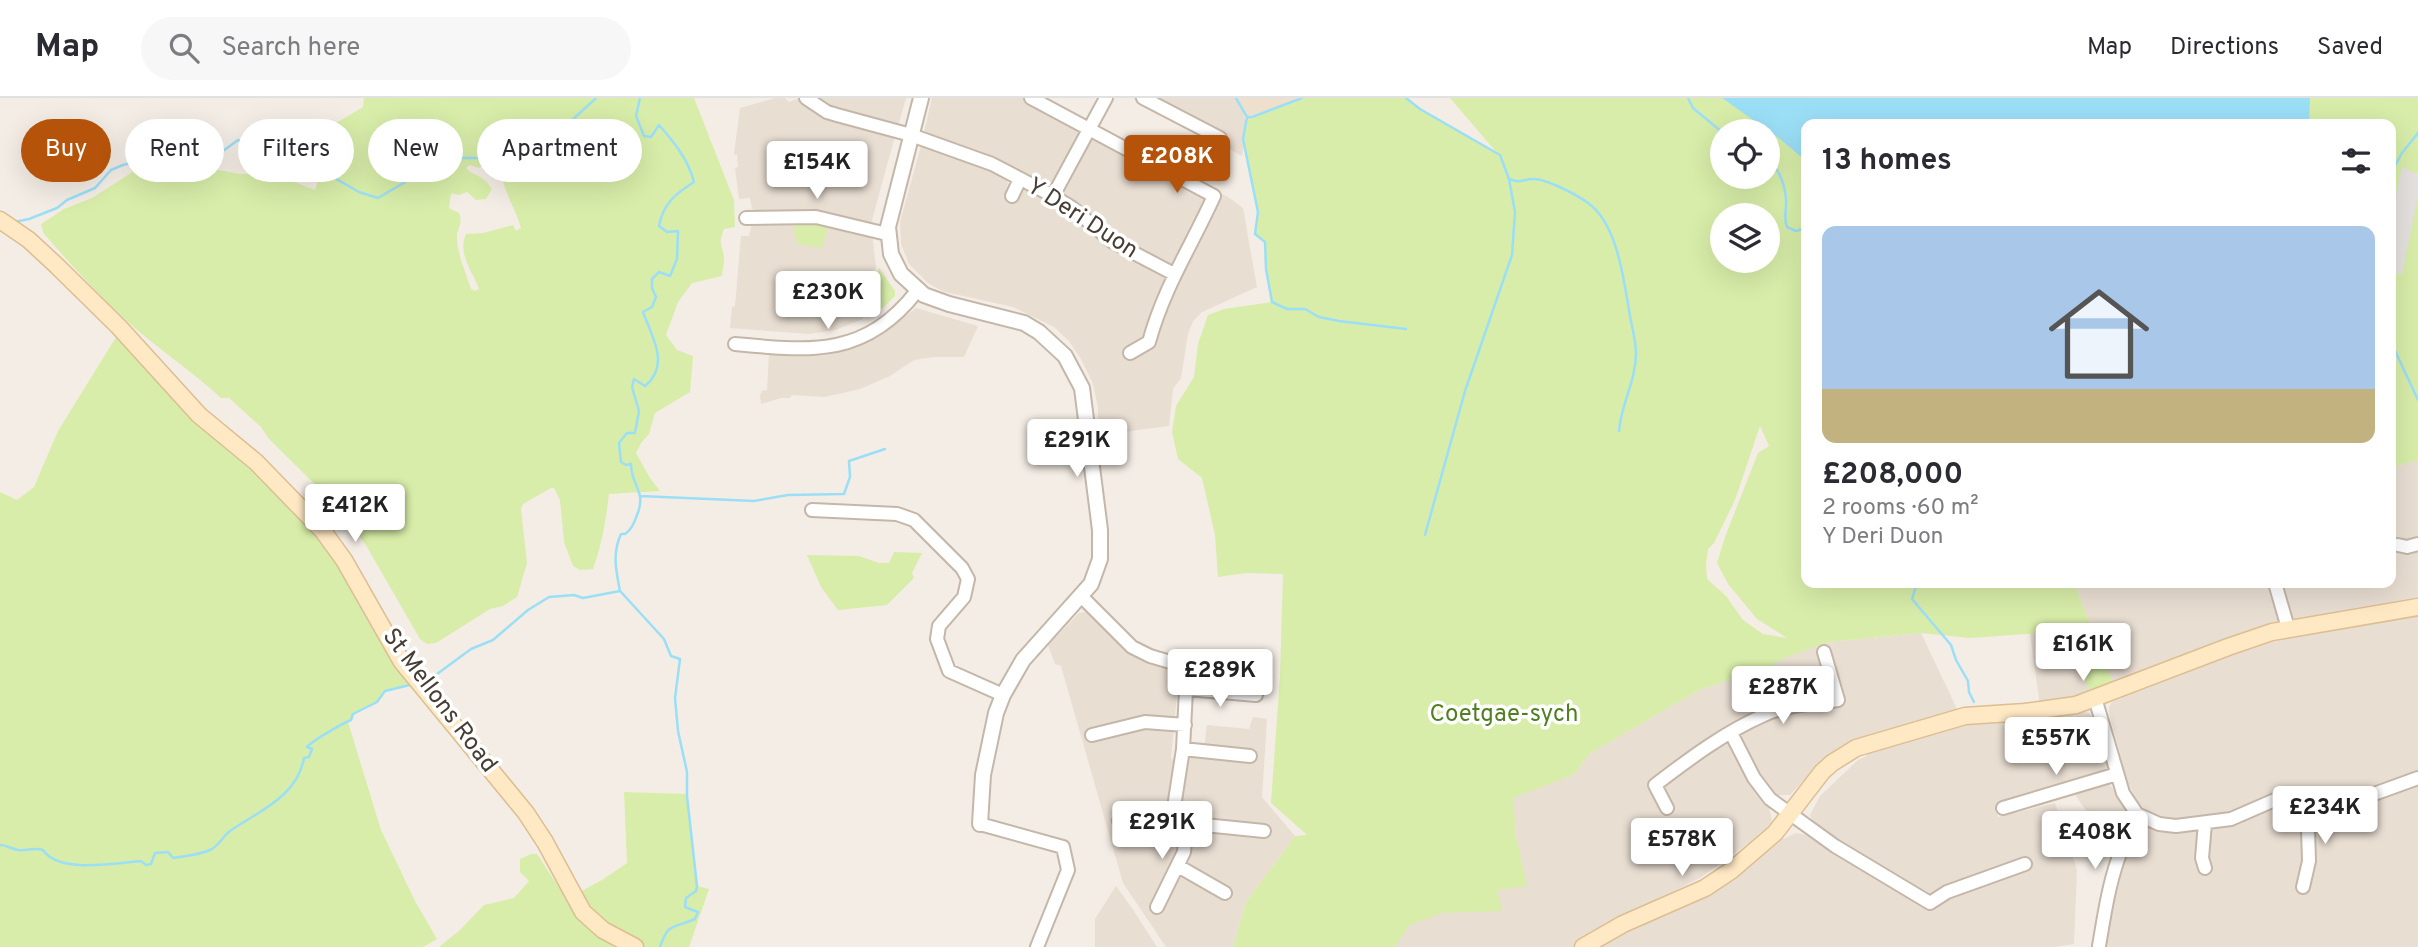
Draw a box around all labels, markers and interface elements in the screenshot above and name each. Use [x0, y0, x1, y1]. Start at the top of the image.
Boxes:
search box [141, 17, 631, 80]
text: Map [35, 27, 99, 69]
icon: search [165, 29, 203, 67]
text: Search here [221, 32, 360, 65]
text: Map [2087, 33, 2132, 63]
text: Directions [2170, 33, 2279, 63]
text: Saved [2317, 33, 2383, 63]
chip: Buy [21, 119, 111, 182]
chip: Rent [125, 119, 224, 182]
chip: Filters [238, 119, 354, 182]
chip: New [368, 119, 463, 182]
chip: Apartment [477, 119, 642, 182]
map controls [1710, 119, 1780, 273]
button: locate [1710, 119, 1780, 189]
pin: £208K [1128, 136, 1226, 195]
pin: £154K [768, 141, 866, 201]
icon: filters [2337, 142, 2375, 180]
text: £208K [1140, 143, 1214, 172]
text: 13 homes [1822, 143, 1952, 180]
text: £154K [783, 149, 851, 178]
street label: Y Deri Duon [1021, 172, 1143, 266]
button: layers [1710, 203, 1780, 273]
icon: home [2036, 271, 2162, 397]
pin: £230K [779, 272, 877, 331]
text: £230K [792, 279, 864, 308]
pin: £291K [1028, 420, 1126, 479]
text: £291K [1043, 427, 1111, 456]
text: £208,000 [1822, 457, 1963, 494]
pin: £412K [306, 484, 404, 544]
text: £412K [321, 492, 389, 521]
text: 2 rooms · 60 m² [1822, 494, 1979, 523]
text: Y Deri Duon [1822, 523, 1944, 552]
street label: St Mellons Road [375, 623, 503, 779]
pin: £161K [2034, 624, 2132, 683]
text: £161K [2052, 631, 2114, 660]
pin: £289K [1171, 650, 1269, 709]
text: £289K [1184, 657, 1256, 686]
pin: £287K [1734, 666, 1832, 726]
text: £287K [1748, 674, 1818, 703]
park label: Coetgae-sych [1429, 700, 1579, 730]
pin: £557K [2007, 718, 2105, 777]
text: £557K [2021, 725, 2091, 754]
pin: £234K [2276, 786, 2374, 846]
text: £234K [2289, 794, 2361, 823]
pin: £291K [1113, 802, 1211, 861]
text: £291K [1128, 809, 1196, 838]
pin: £408K [2046, 812, 2144, 871]
pin: £578K [1633, 818, 1731, 878]
text: £408K [2058, 819, 2132, 848]
text: £578K [1647, 826, 1717, 855]

